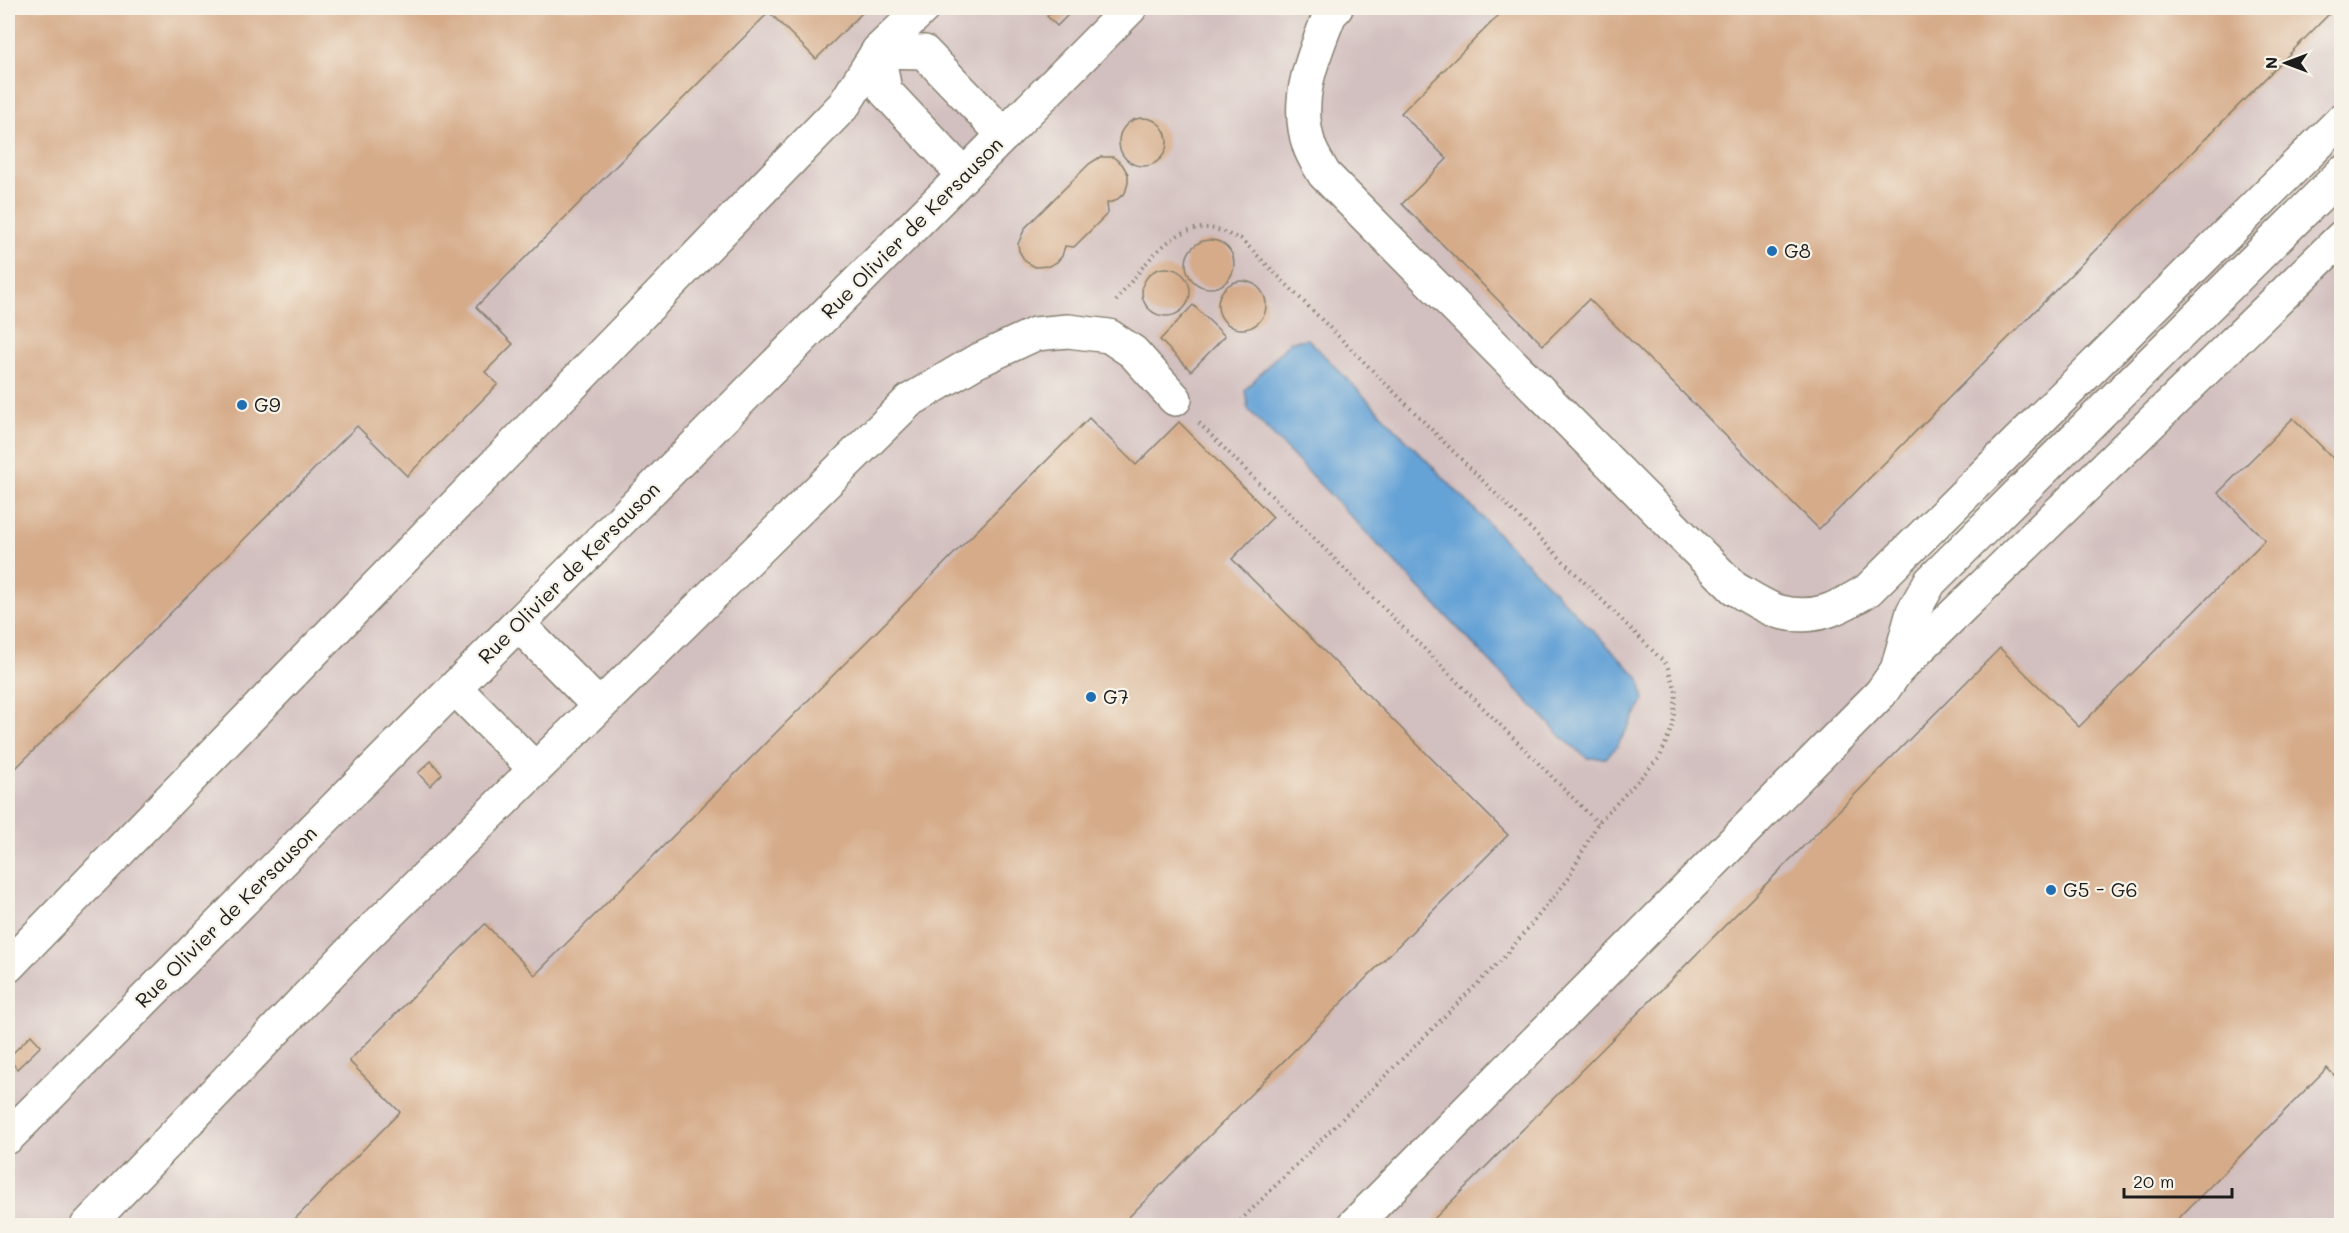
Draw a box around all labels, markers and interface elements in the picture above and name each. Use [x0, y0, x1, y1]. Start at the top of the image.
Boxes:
north arrow [2256, 33, 2316, 93]
text: N [2260, 57, 2281, 69]
street label: Rue Olivier de Kersauson [815, 131, 1008, 324]
place label: G8 [1784, 237, 1811, 263]
marker: G8 [1765, 244, 1779, 258]
place label: G9 [254, 391, 281, 417]
marker: G9 [235, 398, 249, 412]
street label: Rue Olivier de Kersauson [472, 476, 665, 669]
place label: G7 [1103, 683, 1129, 709]
marker: G7 [1084, 690, 1098, 704]
street label: Rue Olivier de Kersauson [129, 820, 322, 1013]
place label: G5 - G6 [2063, 876, 2138, 902]
marker: G5 - G6 [2044, 883, 2058, 897]
scale bar [2124, 1161, 2232, 1199]
text: 20 m [2133, 1169, 2174, 1193]

